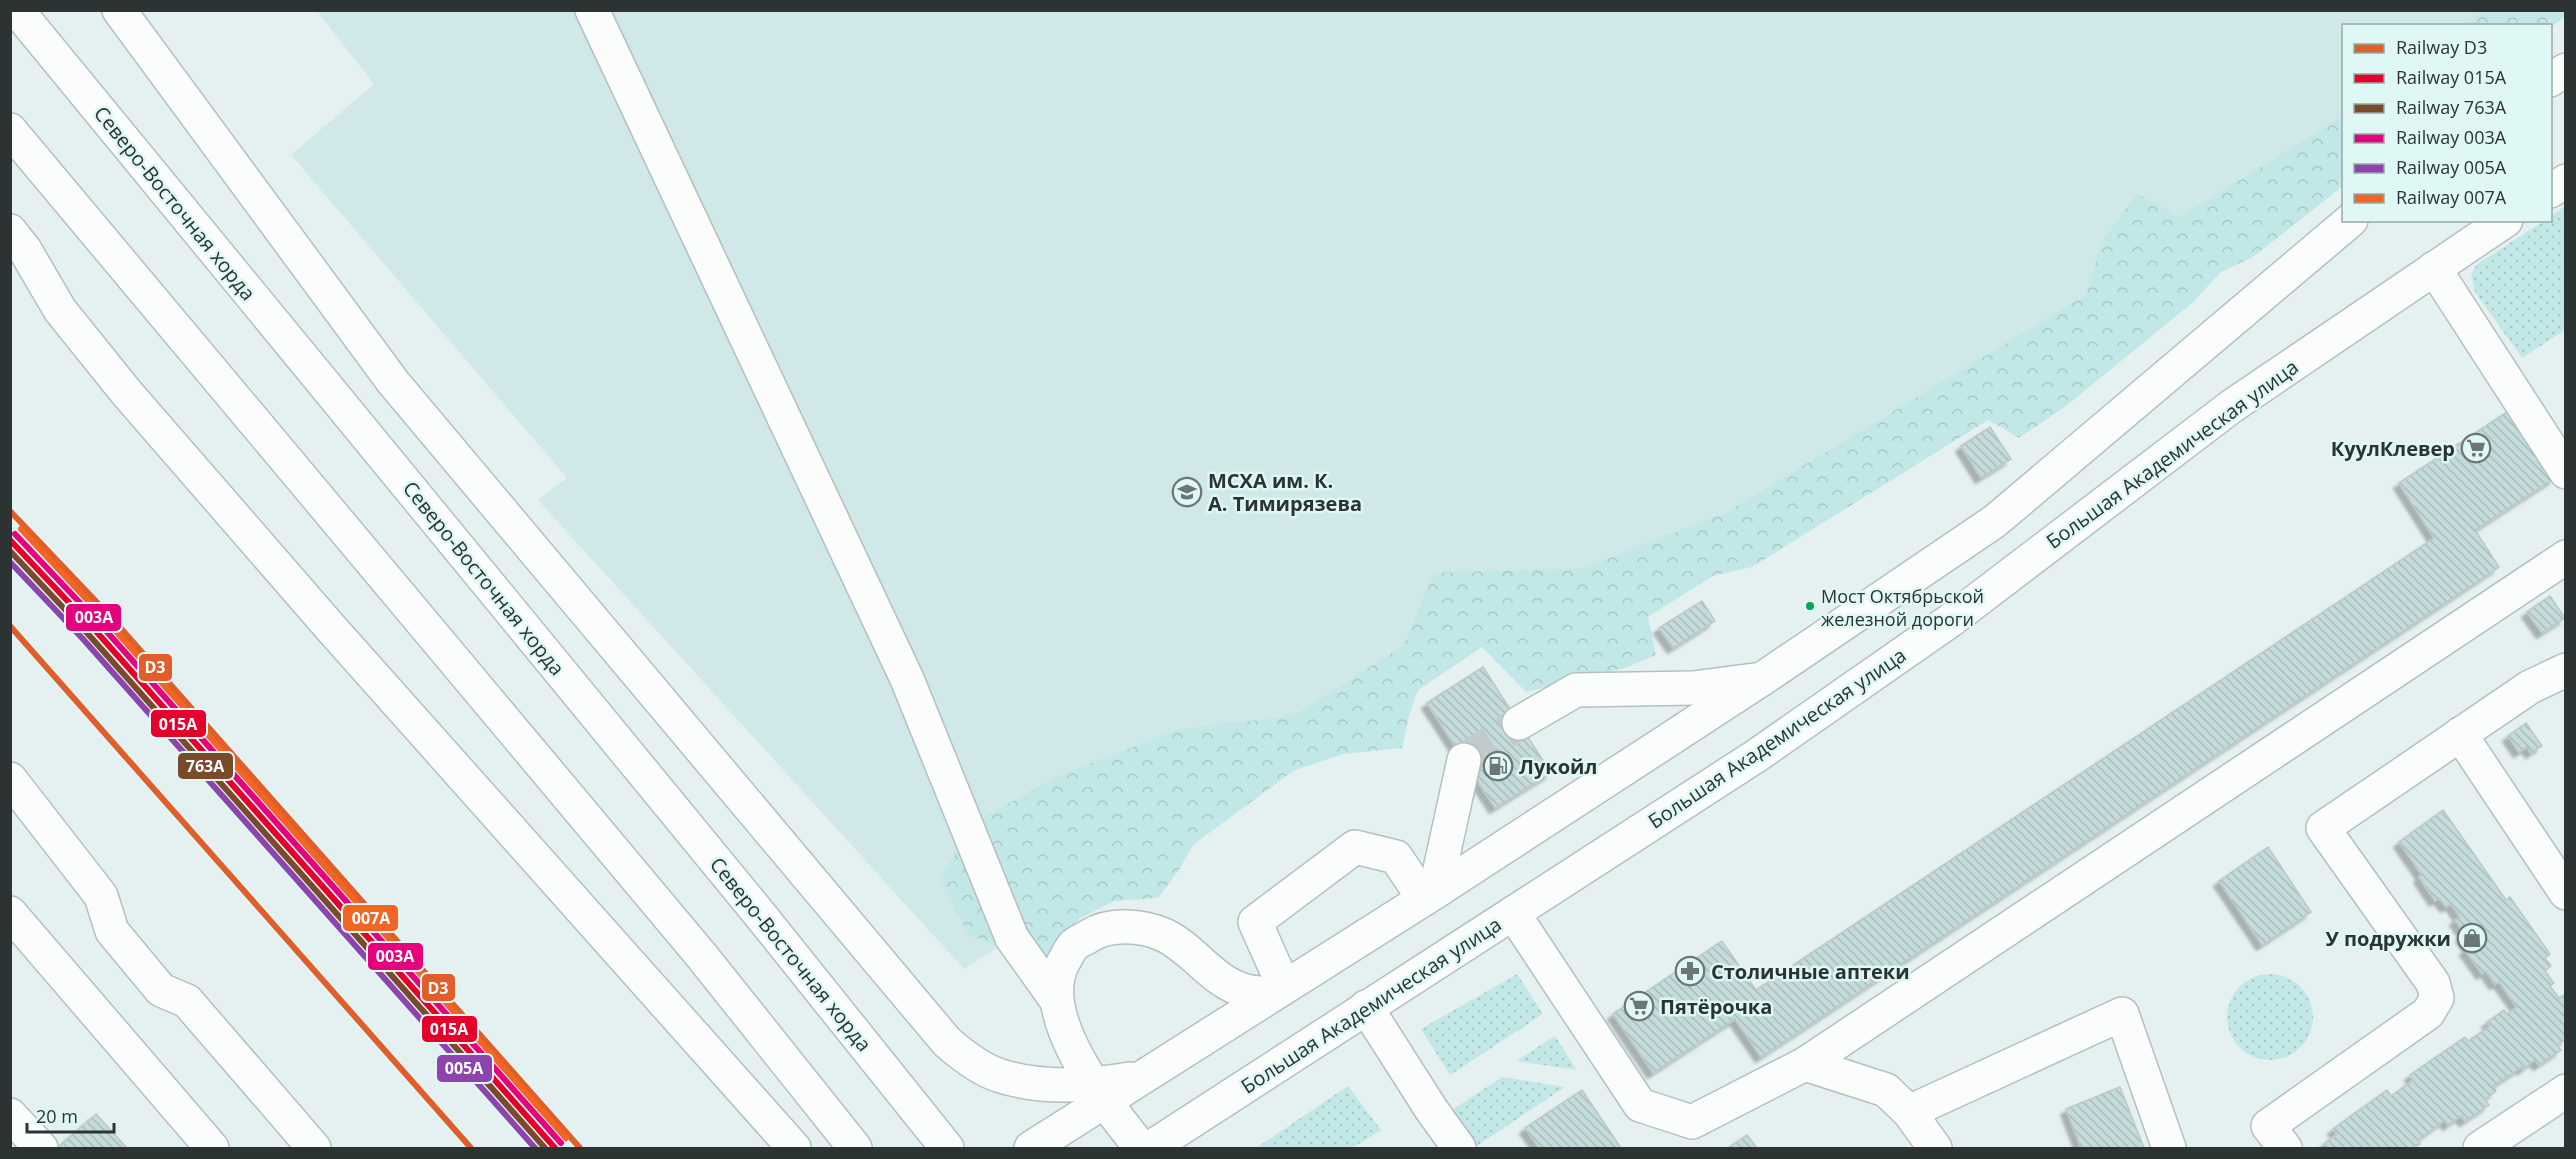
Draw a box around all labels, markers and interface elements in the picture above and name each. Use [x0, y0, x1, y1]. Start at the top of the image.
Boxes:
legend [2342, 24, 2552, 222]
text: Railway D3 [2396, 35, 2487, 59]
text: Railway 015А [2396, 65, 2507, 89]
text: Railway 763А [2396, 95, 2507, 119]
street label: Северо-Восточная хорда [88, 100, 262, 306]
text: Railway 003А [2396, 125, 2507, 149]
text: Railway 005А [2396, 155, 2507, 179]
text: Railway 007А [2396, 185, 2507, 209]
street label: Большая Академическая улица [2041, 353, 2303, 555]
supermarket icon: КуулКлевер [2460, 432, 2492, 464]
place label: КуулКлевер [2331, 435, 2455, 462]
place label: МСХА им. К. А. Тимирязева [1208, 467, 1362, 517]
street label: Северо-Восточная хорда [397, 475, 571, 681]
school or university icon: МСХА им. К. А. Тимирязева [1171, 476, 1203, 508]
place label: Мост Октябрьской железной дороги [1821, 584, 1984, 631]
marker: Мост Октябрьской железной дороги [1804, 600, 1816, 612]
line badge: 003А [65, 603, 122, 632]
text: 003А [75, 606, 114, 628]
street label: Большая Академическая улица [1643, 641, 1911, 835]
line badge: D3 [138, 653, 173, 682]
text: D3 [145, 656, 166, 678]
line badge: 015А [150, 709, 207, 738]
text: 015А [159, 713, 198, 735]
fuel station icon: Лукойл [1482, 750, 1514, 782]
line badge: 763А [177, 752, 234, 780]
place label: Лукойл [1519, 753, 1597, 780]
text: 763А [186, 755, 225, 777]
street label: Северо-Восточная хорда [704, 851, 878, 1057]
line badge: 007А [342, 904, 399, 932]
text: 007А [352, 907, 391, 929]
street label: Большая Академическая улица [1236, 911, 1506, 1099]
shop icon: У подружки [2456, 922, 2488, 954]
place label: У подружки [2326, 925, 2451, 952]
line badge: 003А [367, 942, 424, 971]
text: 003А [376, 945, 415, 967]
pharmacy icon: Столичные аптеки [1674, 955, 1706, 987]
place label: Столичные аптеки [1711, 958, 1910, 985]
line badge: D3 [421, 973, 456, 1002]
text: D3 [428, 977, 449, 999]
supermarket icon: Пятёрочка [1623, 990, 1655, 1022]
place label: Пятёрочка [1660, 993, 1772, 1020]
line badge: 015А [421, 1015, 478, 1043]
text: 015А [430, 1018, 469, 1040]
line badge: 005А [436, 1054, 493, 1083]
text: 005А [445, 1057, 484, 1079]
scale bar [27, 1096, 114, 1134]
text: 20 m [36, 1104, 78, 1128]

